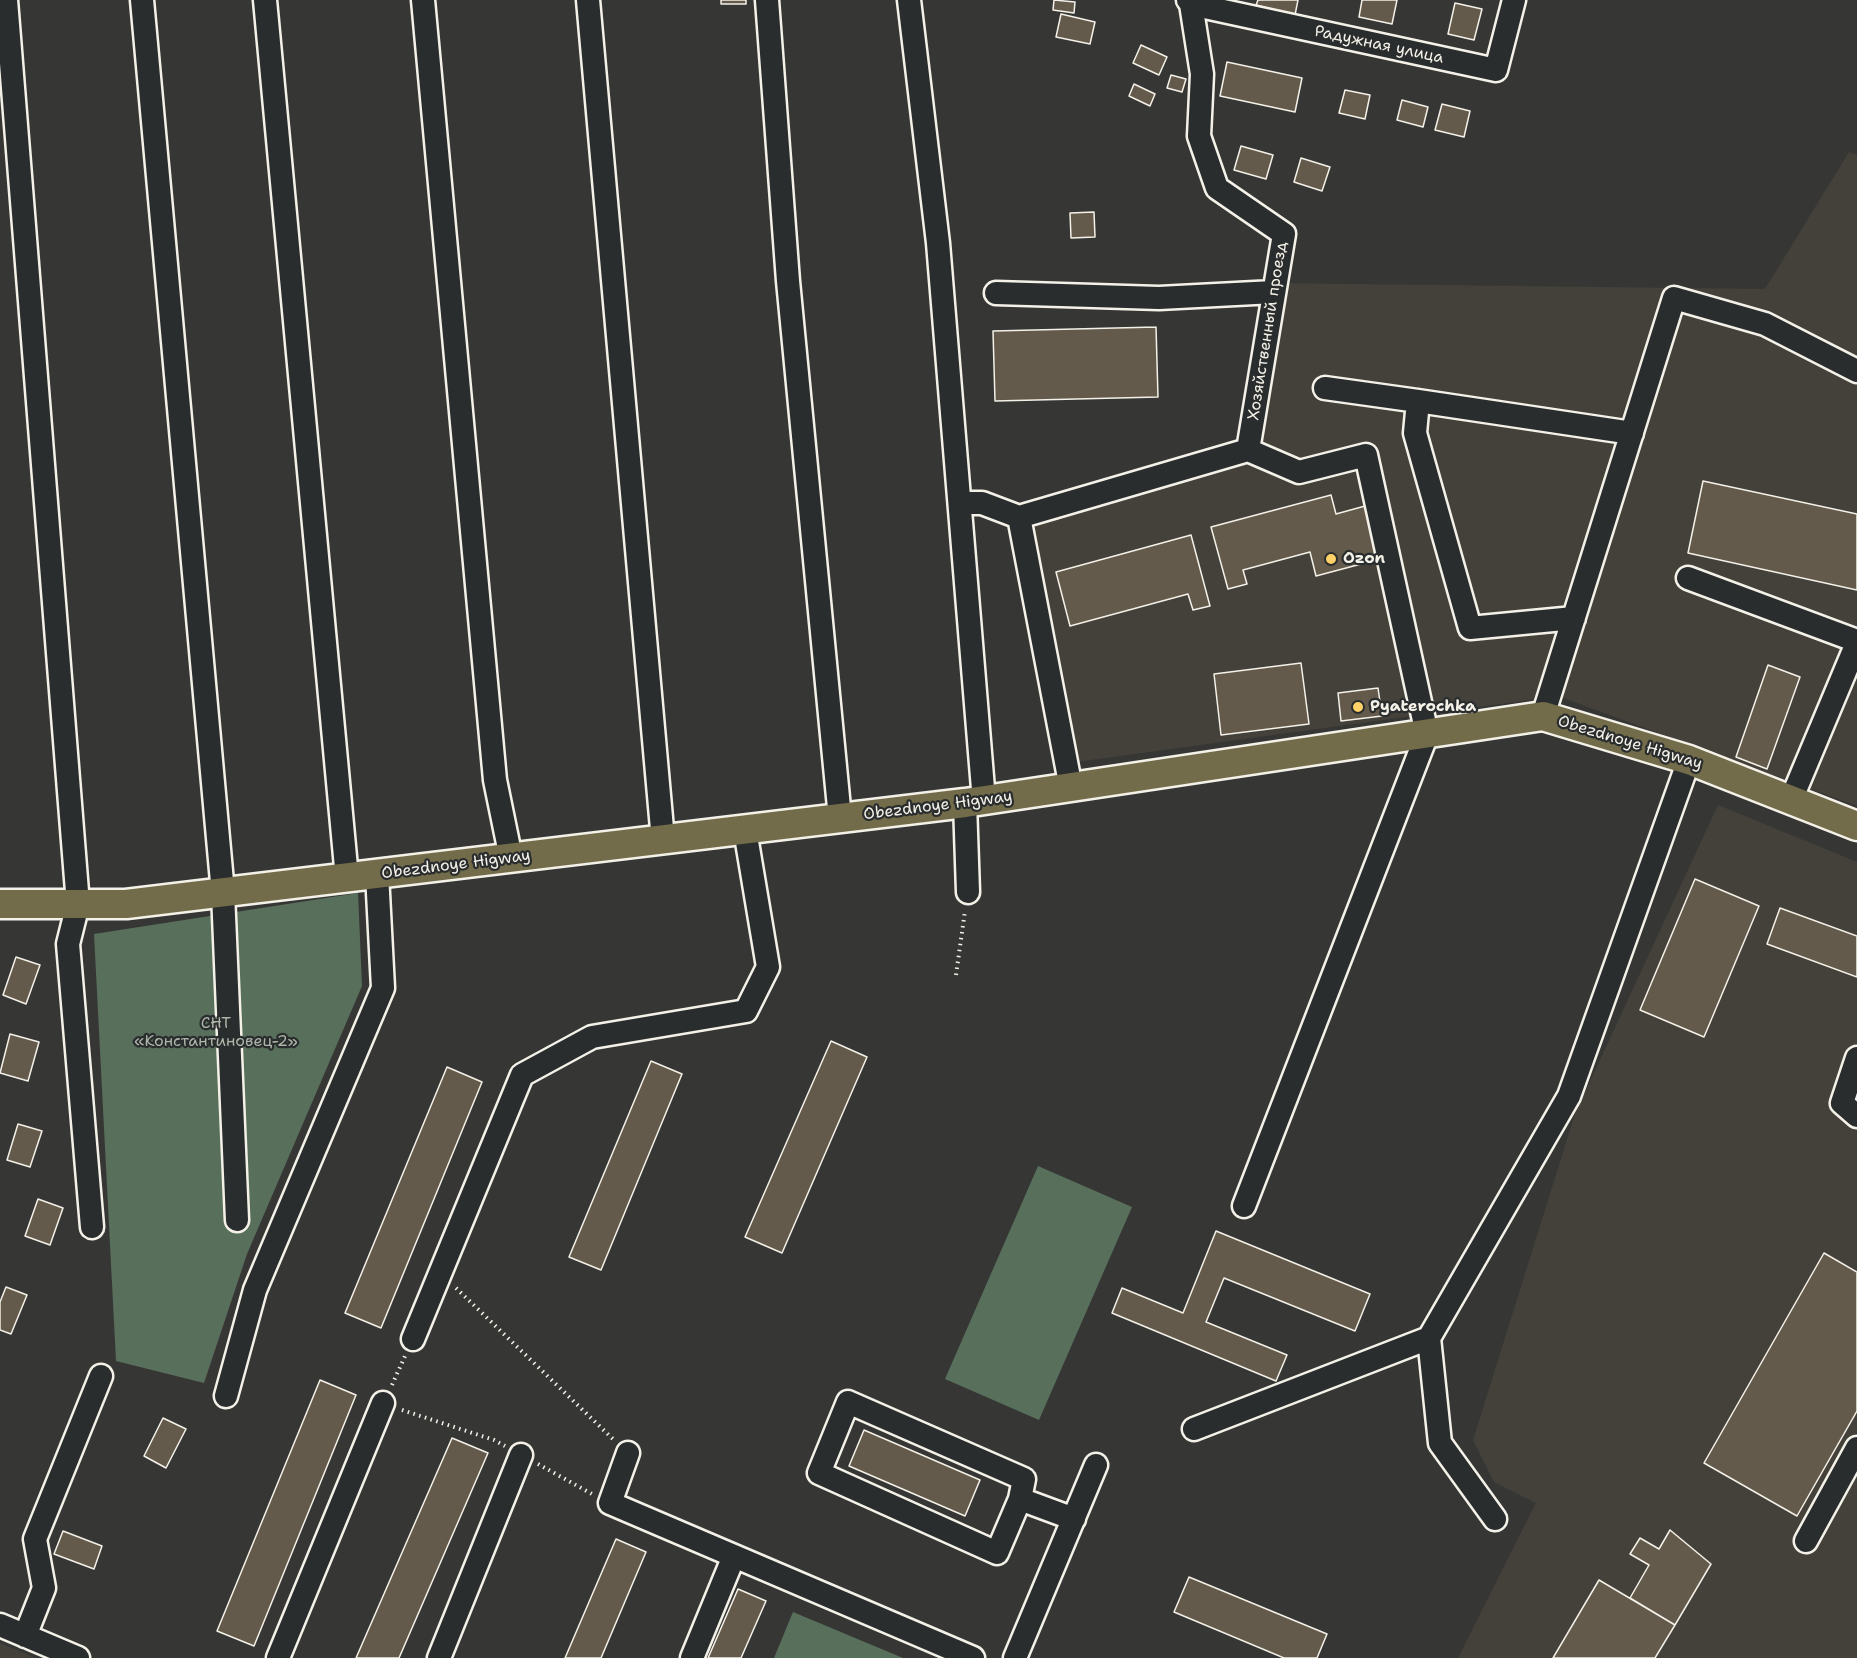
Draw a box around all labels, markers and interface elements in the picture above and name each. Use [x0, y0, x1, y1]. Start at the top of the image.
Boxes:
street label: Радужная улица [1313, 22, 1445, 68]
street label: Хозяйственный проезд [1244, 240, 1292, 422]
place label: Ozon [1343, 549, 1385, 569]
marker: Ozon [1324, 552, 1338, 566]
place label: Pyaterochka [1370, 697, 1476, 717]
marker: Pyaterochka [1351, 700, 1365, 714]
street label: Obezdnoye Higway [1555, 712, 1705, 774]
street label: Obezdnoye Higway [862, 787, 1014, 825]
street label: Obezdnoye Higway [380, 846, 532, 884]
park label: СНТ «Константиновец-2» [134, 1014, 298, 1052]

